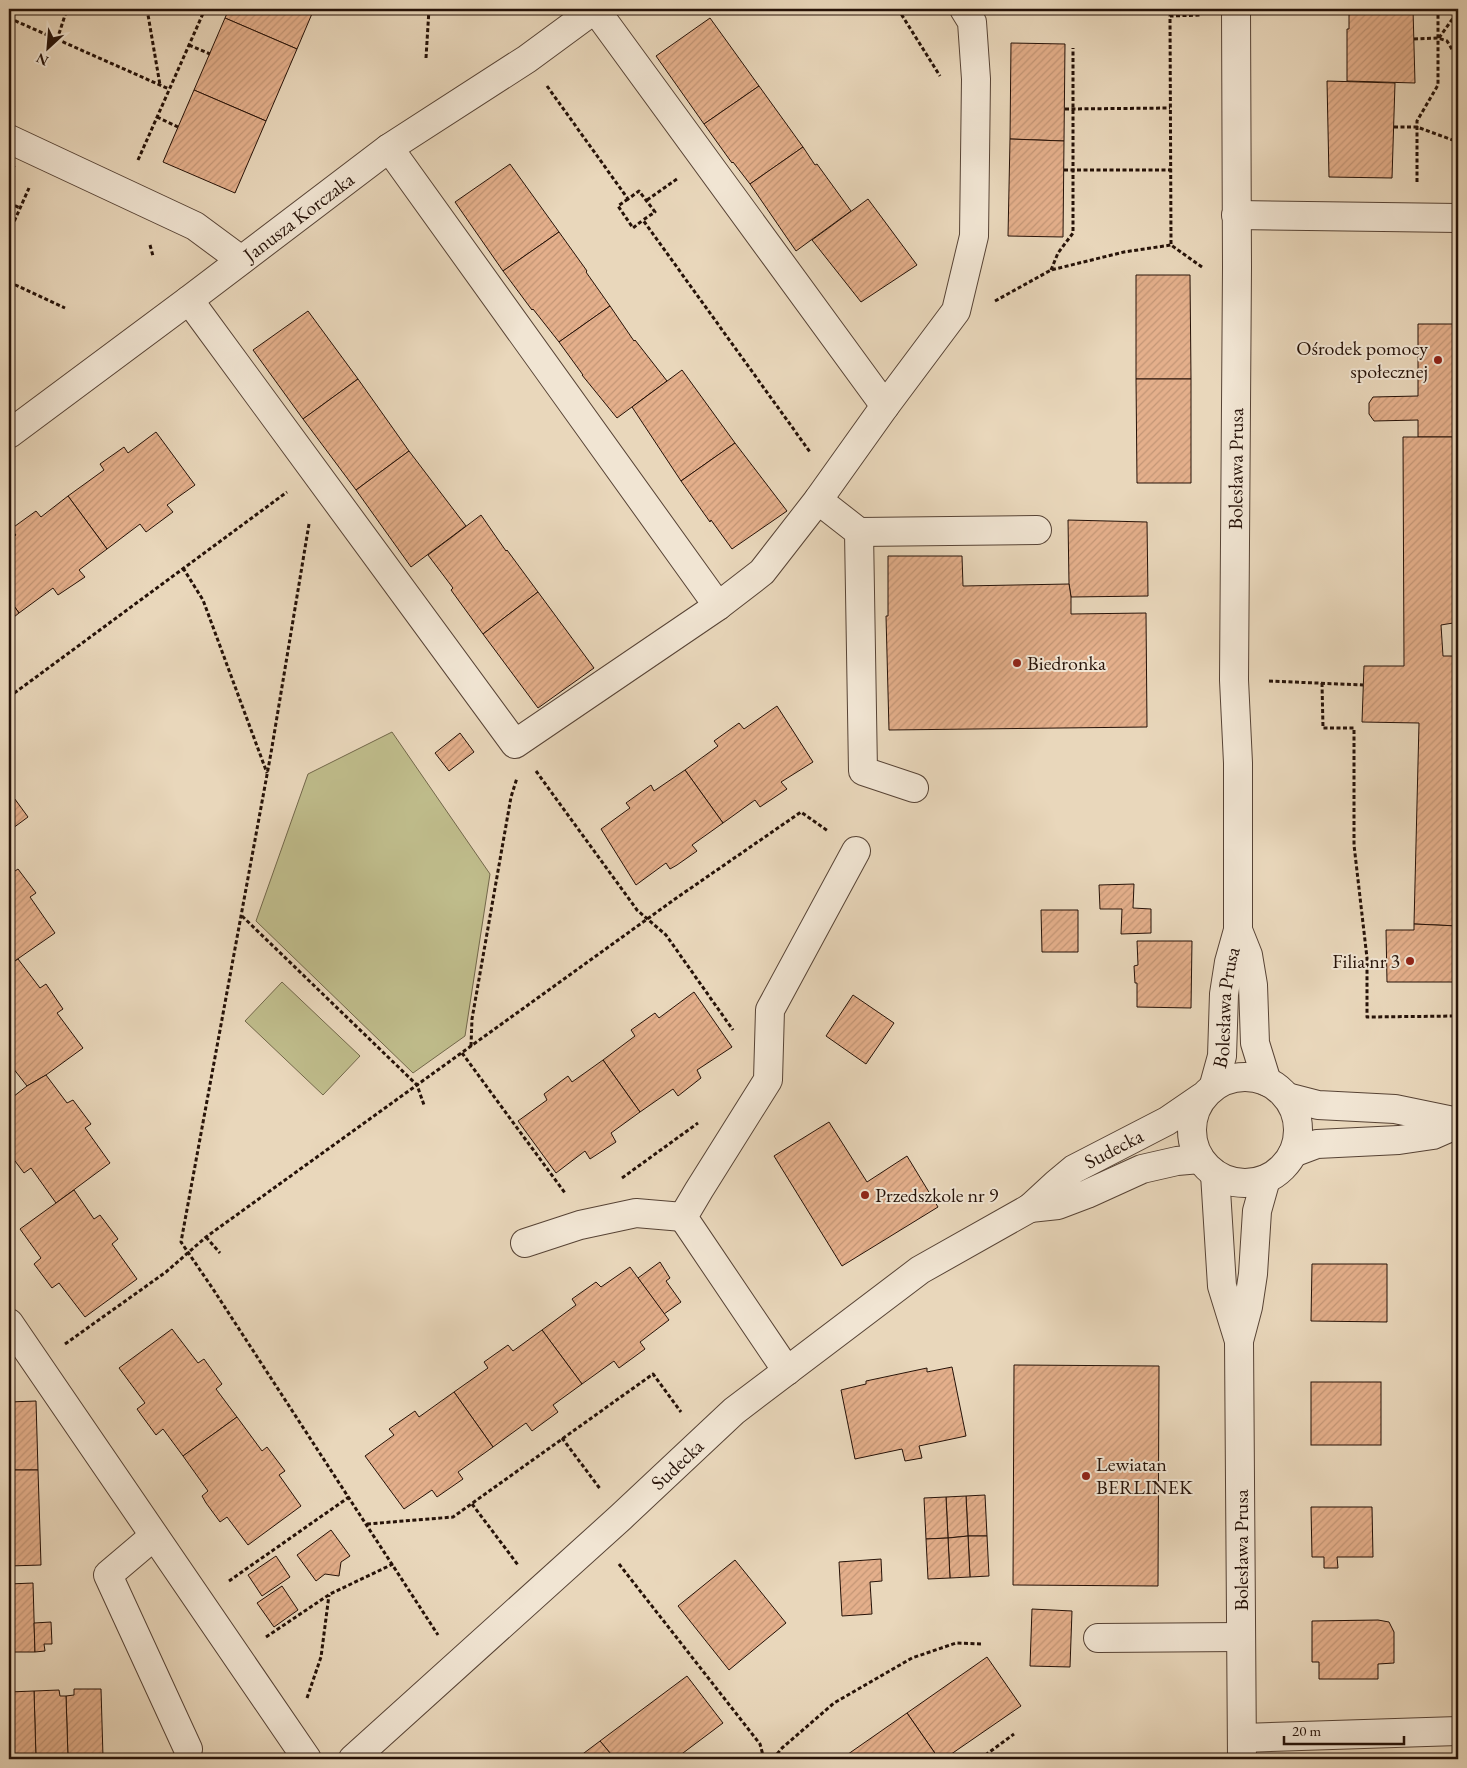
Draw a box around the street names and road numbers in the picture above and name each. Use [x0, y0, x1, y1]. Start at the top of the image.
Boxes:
street label: Janusza Korczaka [236, 166, 359, 268]
street label: Bolesława Prusa [1222, 408, 1249, 530]
street label: Bolesława Prusa [1206, 944, 1246, 1071]
street label: Sudecka [1080, 1123, 1148, 1175]
street label: Sudecka [645, 1433, 709, 1495]
street label: Bolesława Prusa [1228, 1489, 1254, 1611]

